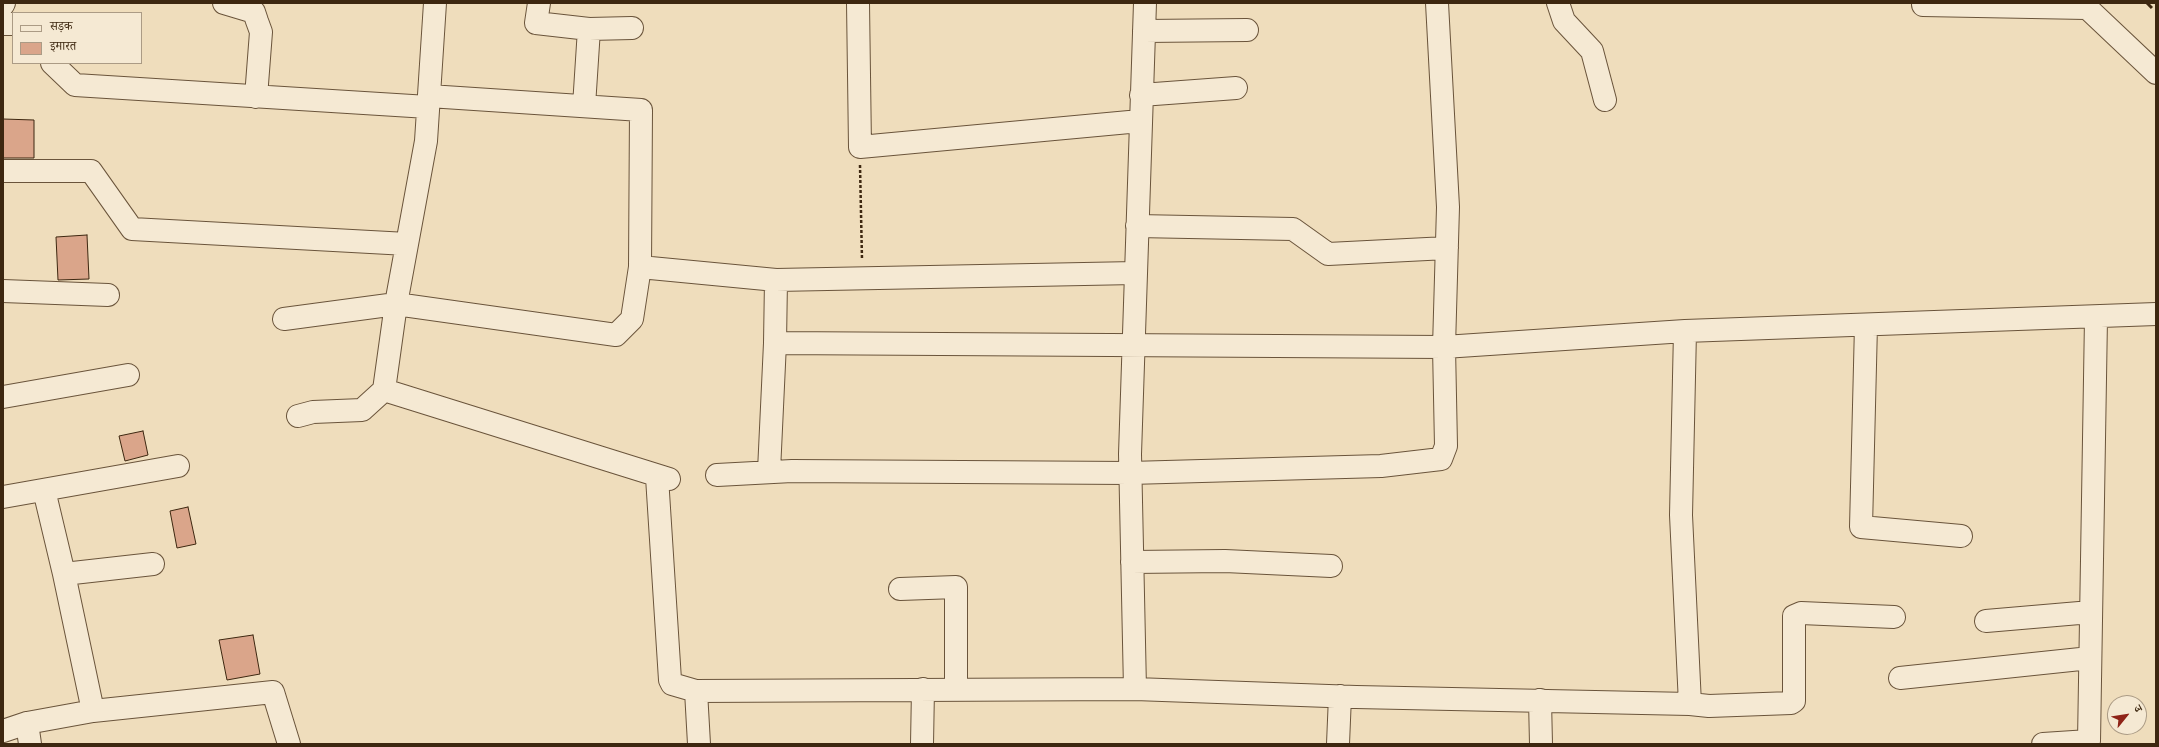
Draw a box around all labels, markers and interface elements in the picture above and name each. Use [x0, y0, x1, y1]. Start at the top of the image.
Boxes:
legend [12, 12, 142, 64]
text: सड़क [50, 19, 73, 35]
text: इमारत [50, 39, 76, 55]
north arrow [2107, 695, 2147, 735]
text: उ [2129, 703, 2145, 715]

